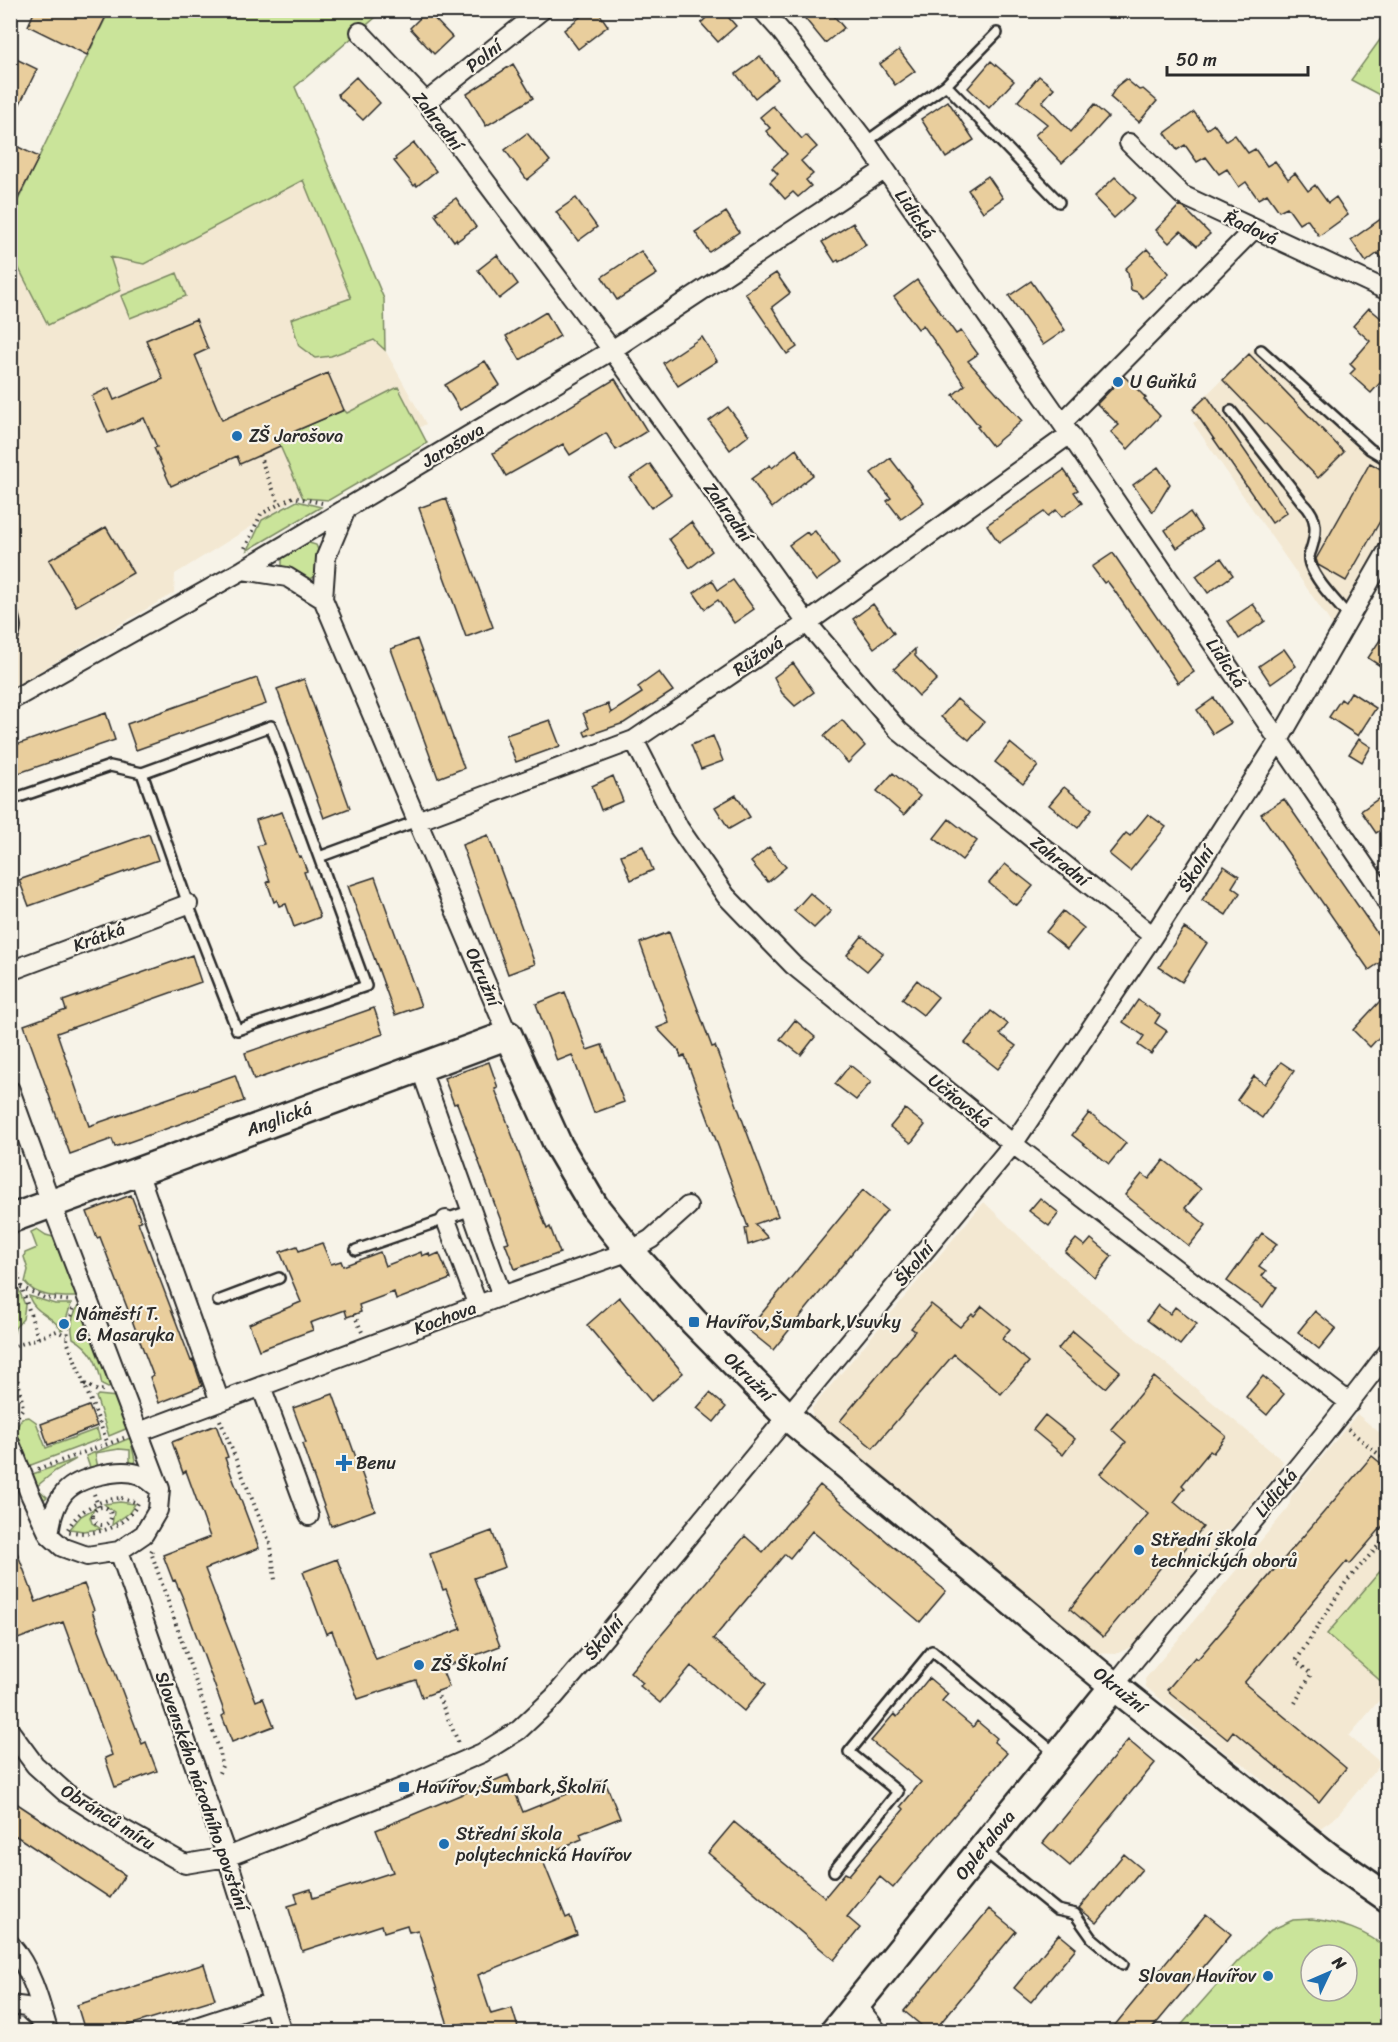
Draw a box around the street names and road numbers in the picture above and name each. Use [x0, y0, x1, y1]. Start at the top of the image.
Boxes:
street label: Polní [458, 30, 511, 81]
street label: Zahradní [404, 84, 473, 160]
street label: Lidická [886, 182, 944, 246]
street label: Řadová [1219, 202, 1283, 254]
street label: Jarošova [414, 414, 491, 477]
street label: Zahradní [695, 475, 762, 551]
street label: Růžová [726, 627, 790, 685]
street label: Lidická [1197, 631, 1255, 695]
street label: Zahradní [1023, 827, 1098, 896]
street label: Školní [1169, 838, 1224, 899]
street label: Krátká [68, 913, 130, 961]
street label: Okružní [456, 942, 511, 1013]
street label: Učňovská [921, 1065, 999, 1137]
street label: Anglická [241, 1092, 317, 1146]
street label: Školní [886, 1233, 944, 1293]
street label: Kochova [409, 1292, 481, 1344]
street label: Okružní [716, 1344, 784, 1412]
street label: Lidická [1246, 1461, 1306, 1525]
street label: Školní [576, 1607, 634, 1667]
street label: Okružní [1086, 1658, 1156, 1723]
street label: Slovenského národního povstání [146, 1667, 259, 1917]
street label: Obránců míru [54, 1775, 162, 1859]
street label: Opletalova [946, 1803, 1024, 1887]

